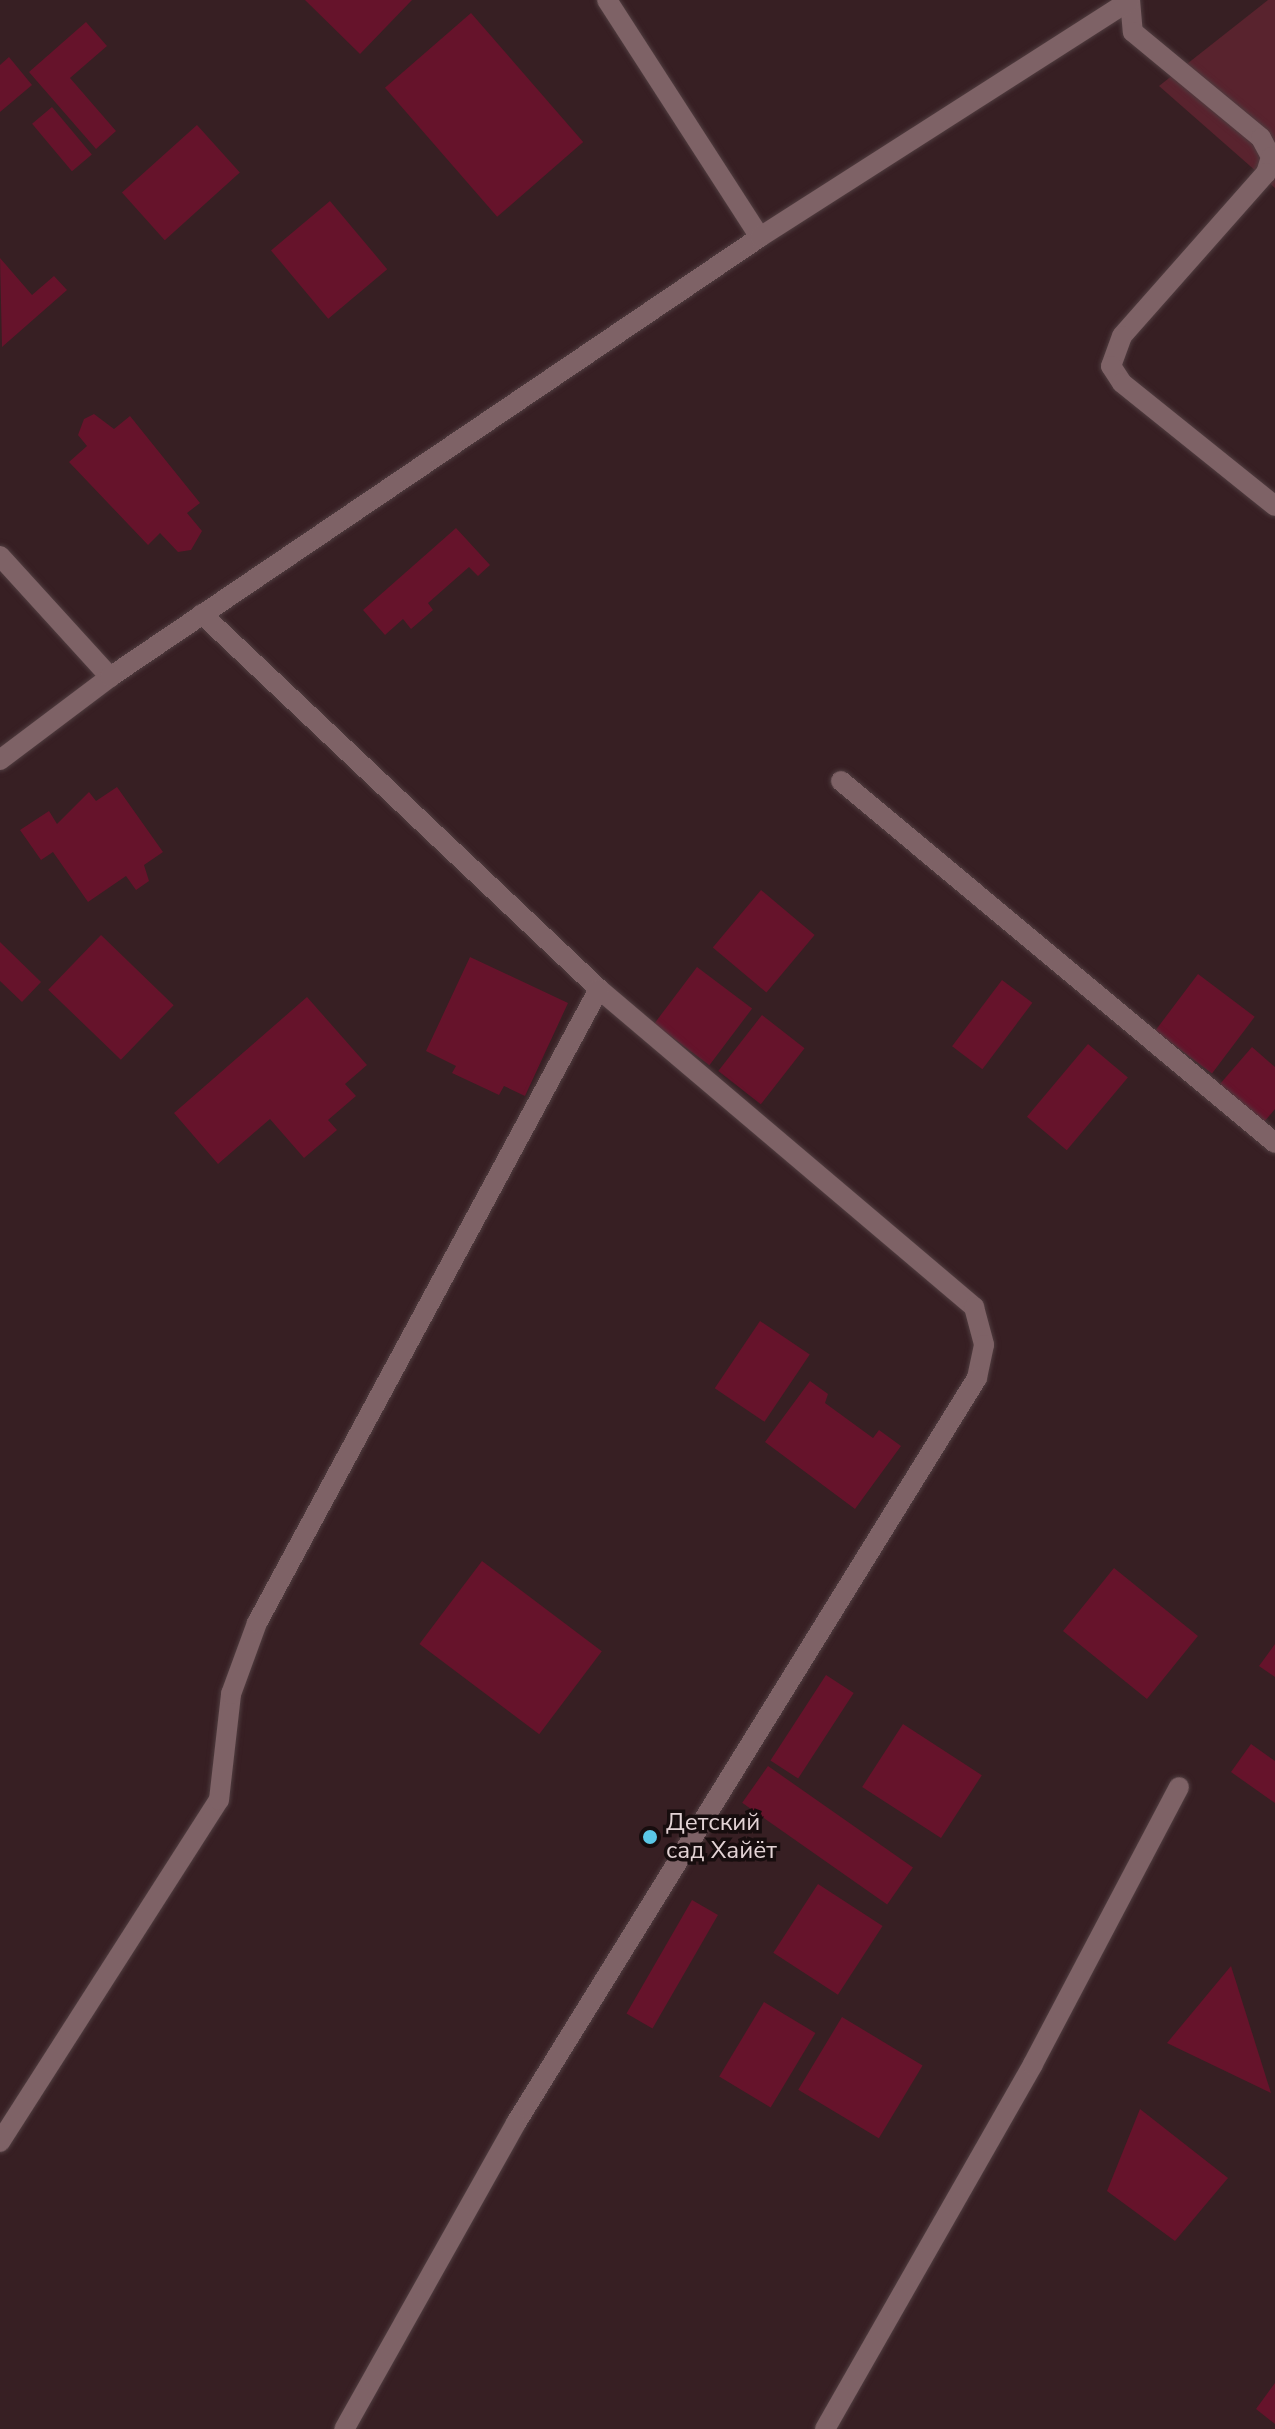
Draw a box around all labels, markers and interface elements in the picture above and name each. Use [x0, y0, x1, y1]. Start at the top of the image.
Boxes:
place label: Детский сад Хайёт [666, 1809, 777, 1865]
marker: Детский сад Хайёт [641, 1828, 659, 1846]

